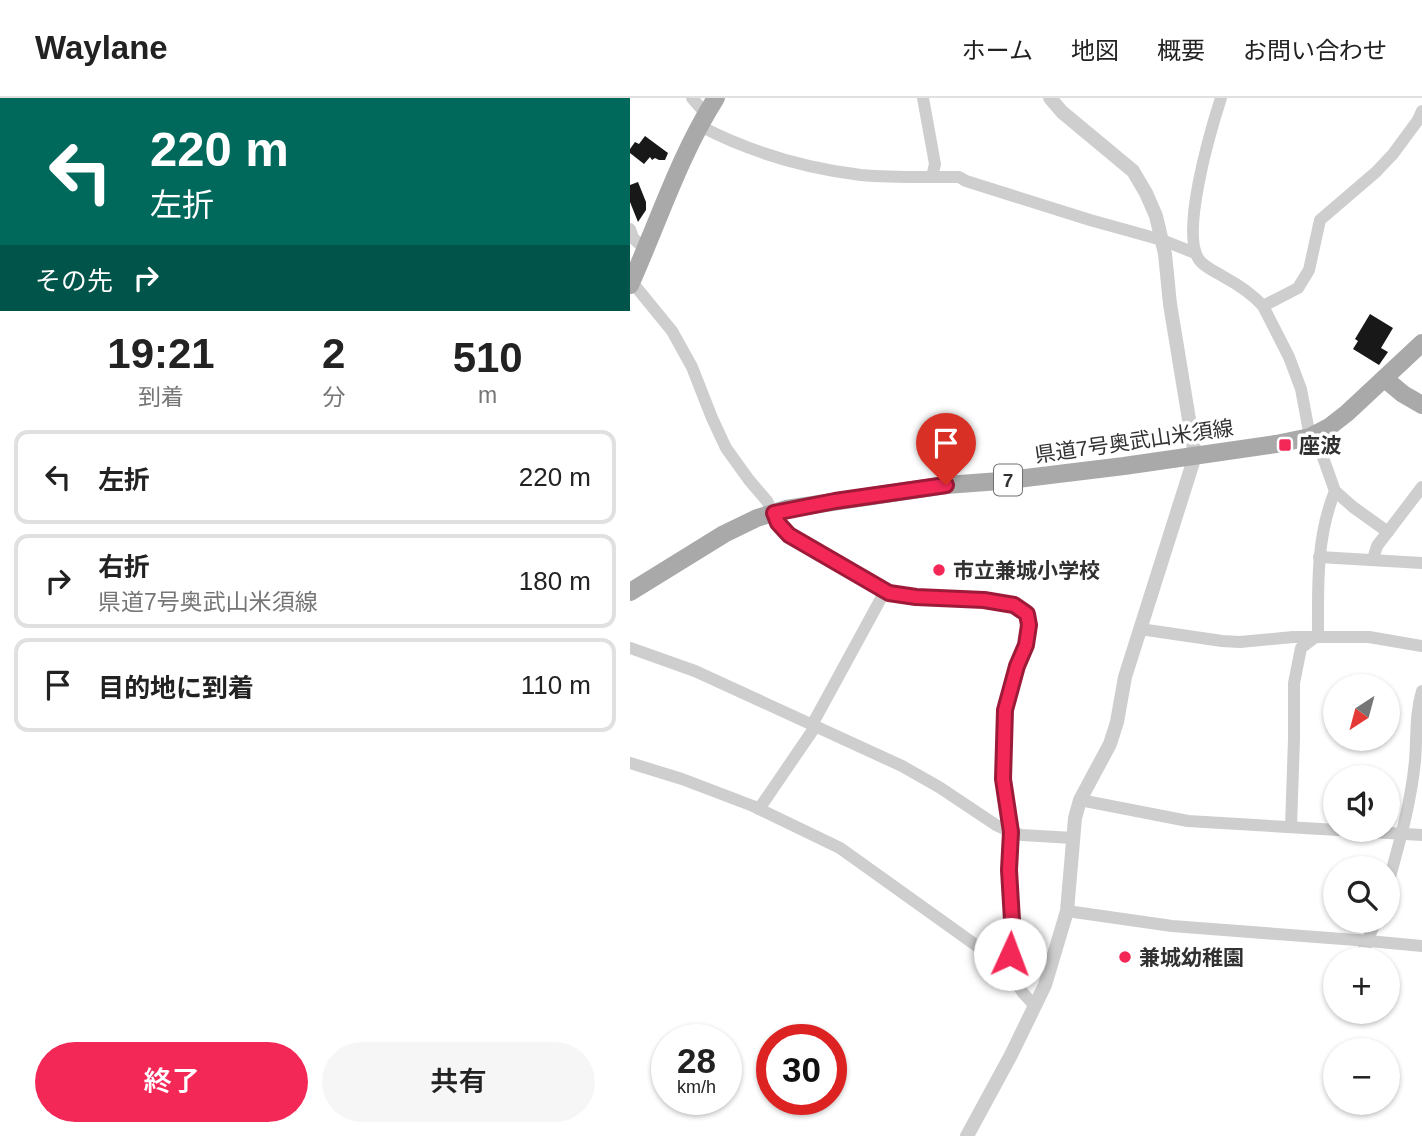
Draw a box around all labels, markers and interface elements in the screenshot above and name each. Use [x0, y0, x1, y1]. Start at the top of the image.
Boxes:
text: Waylane [35, 29, 168, 66]
text: ホーム [962, 37, 1033, 64]
text: 地図 [1071, 37, 1119, 64]
text: 概要 [1157, 37, 1205, 64]
text: お問い合わせ [1243, 37, 1387, 64]
text: 220 m [150, 122, 289, 176]
icon: left [35, 126, 126, 217]
text: 左折 [150, 187, 214, 223]
icon: right [127, 259, 165, 297]
text: その先 [35, 266, 113, 296]
text: 19:21 [107, 330, 215, 377]
text: 2 [322, 330, 345, 377]
text: 510 [453, 334, 523, 381]
text: m [478, 382, 497, 408]
text: 到着 [138, 384, 184, 410]
text: 分 [322, 384, 345, 410]
pin [916, 413, 976, 485]
street label: 県道7号奥武山米須線 [1033, 416, 1235, 466]
icon: arrive [927, 424, 965, 462]
place label: 座波 [1299, 434, 1341, 457]
marker: 座波 [1277, 437, 1293, 453]
icon: left [39, 458, 77, 496]
text: 220 m [519, 462, 591, 492]
road number: 7 [994, 464, 1022, 496]
text: 左折 [98, 465, 150, 495]
text: 右折 [98, 552, 150, 582]
place label: 市立兼城小学校 [953, 559, 1100, 582]
icon: right [39, 562, 77, 600]
marker: 市立兼城小学校 [931, 562, 947, 578]
text: 180 m [519, 566, 591, 596]
text: 県道7号奥武山米須線 [98, 589, 318, 615]
icon: arrive [39, 666, 77, 704]
text: 110 m [521, 670, 591, 700]
text: 目的地に到着 [98, 673, 254, 703]
north arrow [1323, 674, 1400, 751]
map controls [1323, 674, 1400, 1115]
button: sound [1323, 765, 1400, 842]
button: search [1323, 856, 1400, 933]
position arrow [973, 917, 1047, 991]
place label: 兼城幼稚園 [1139, 946, 1244, 969]
button: + [1323, 947, 1400, 1024]
marker: 兼城幼稚園 [1117, 949, 1133, 965]
speed limit sign: 30 [756, 1024, 847, 1115]
button: − [1323, 1038, 1400, 1115]
text: 28 [677, 1041, 716, 1080]
button: 終了 [35, 1042, 308, 1122]
button: 共有 [322, 1042, 595, 1122]
text: km/h [677, 1077, 716, 1097]

